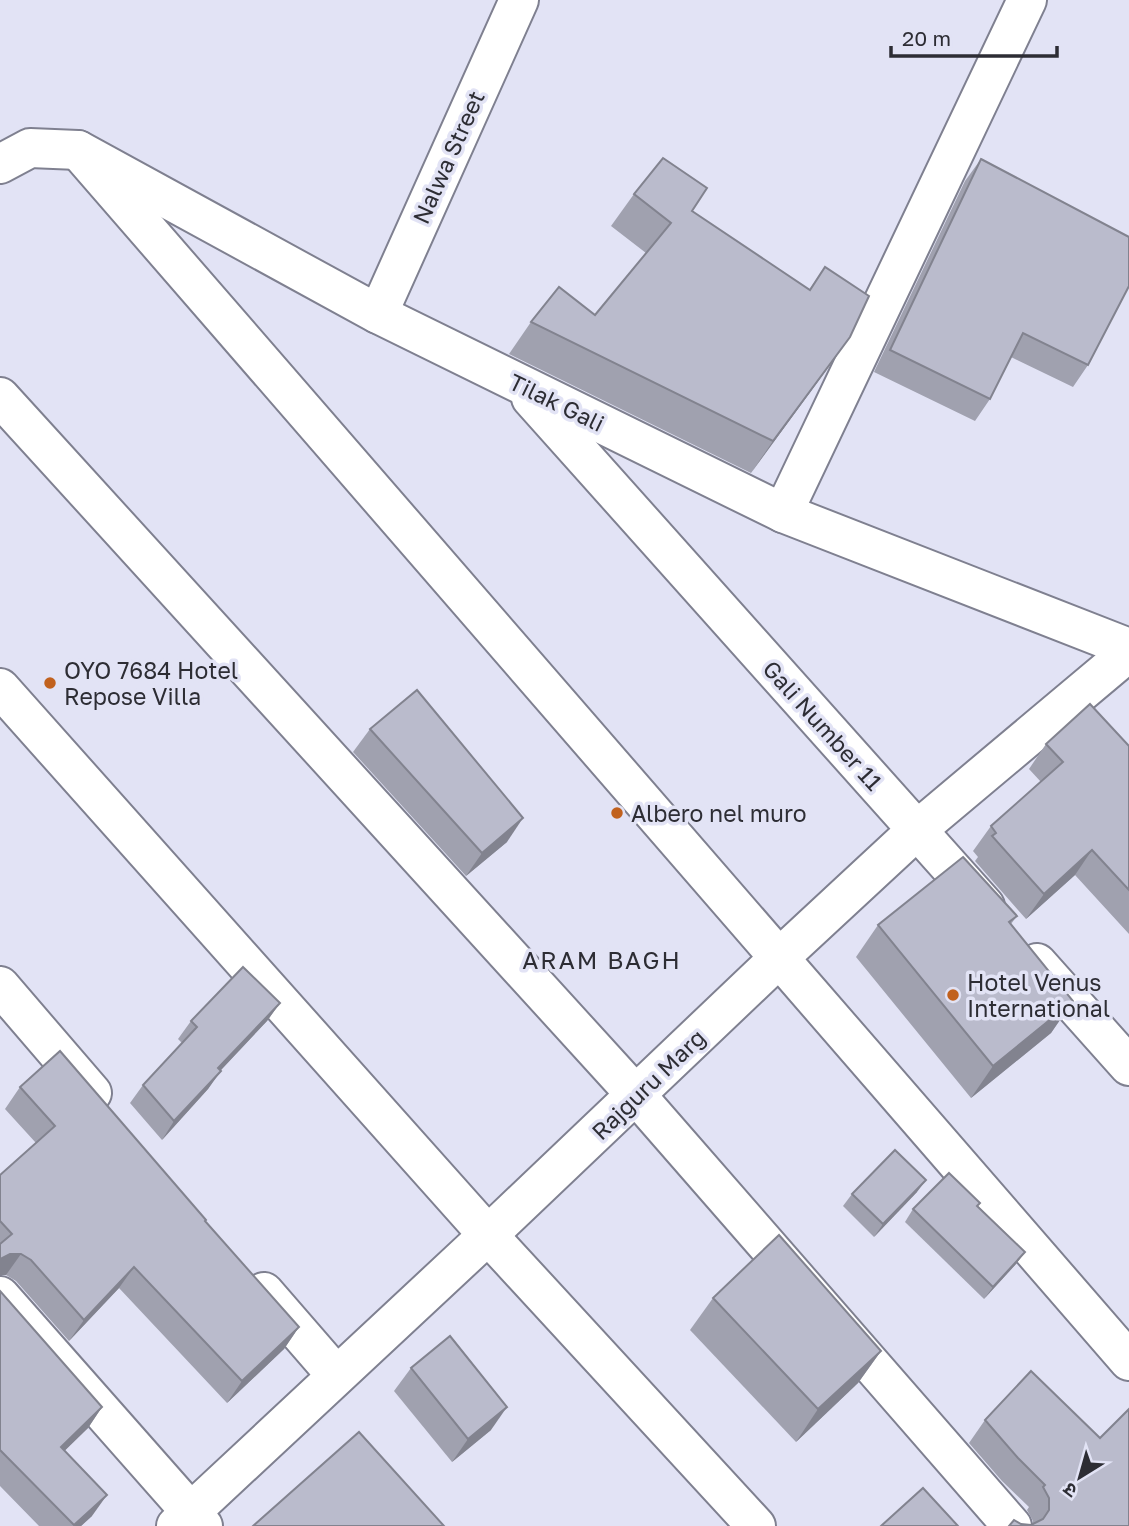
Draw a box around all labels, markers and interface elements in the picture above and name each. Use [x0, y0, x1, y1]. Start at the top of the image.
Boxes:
scale bar [891, 14, 1057, 58]
text: 20 m [902, 25, 951, 51]
street label: Nalwa Street [406, 86, 490, 228]
street label: Tilak Gali [505, 367, 609, 437]
street label: Gali Number 11 [757, 654, 889, 796]
place label: OYO 7684 Hotel Repose Villa [64, 656, 238, 710]
marker: OYO 7684 Hotel Repose Villa [42, 675, 58, 691]
place label: Albero nel muro [631, 799, 807, 827]
marker: Albero nel muro [609, 805, 625, 821]
district label: ARAM BAGH [522, 945, 682, 974]
place label: Hotel Venus International [967, 968, 1110, 1022]
marker: Hotel Venus International [945, 987, 961, 1003]
street label: Rajguru Marg [585, 1023, 711, 1145]
north arrow [1045, 1442, 1115, 1512]
text: उ [1057, 1478, 1081, 1504]

